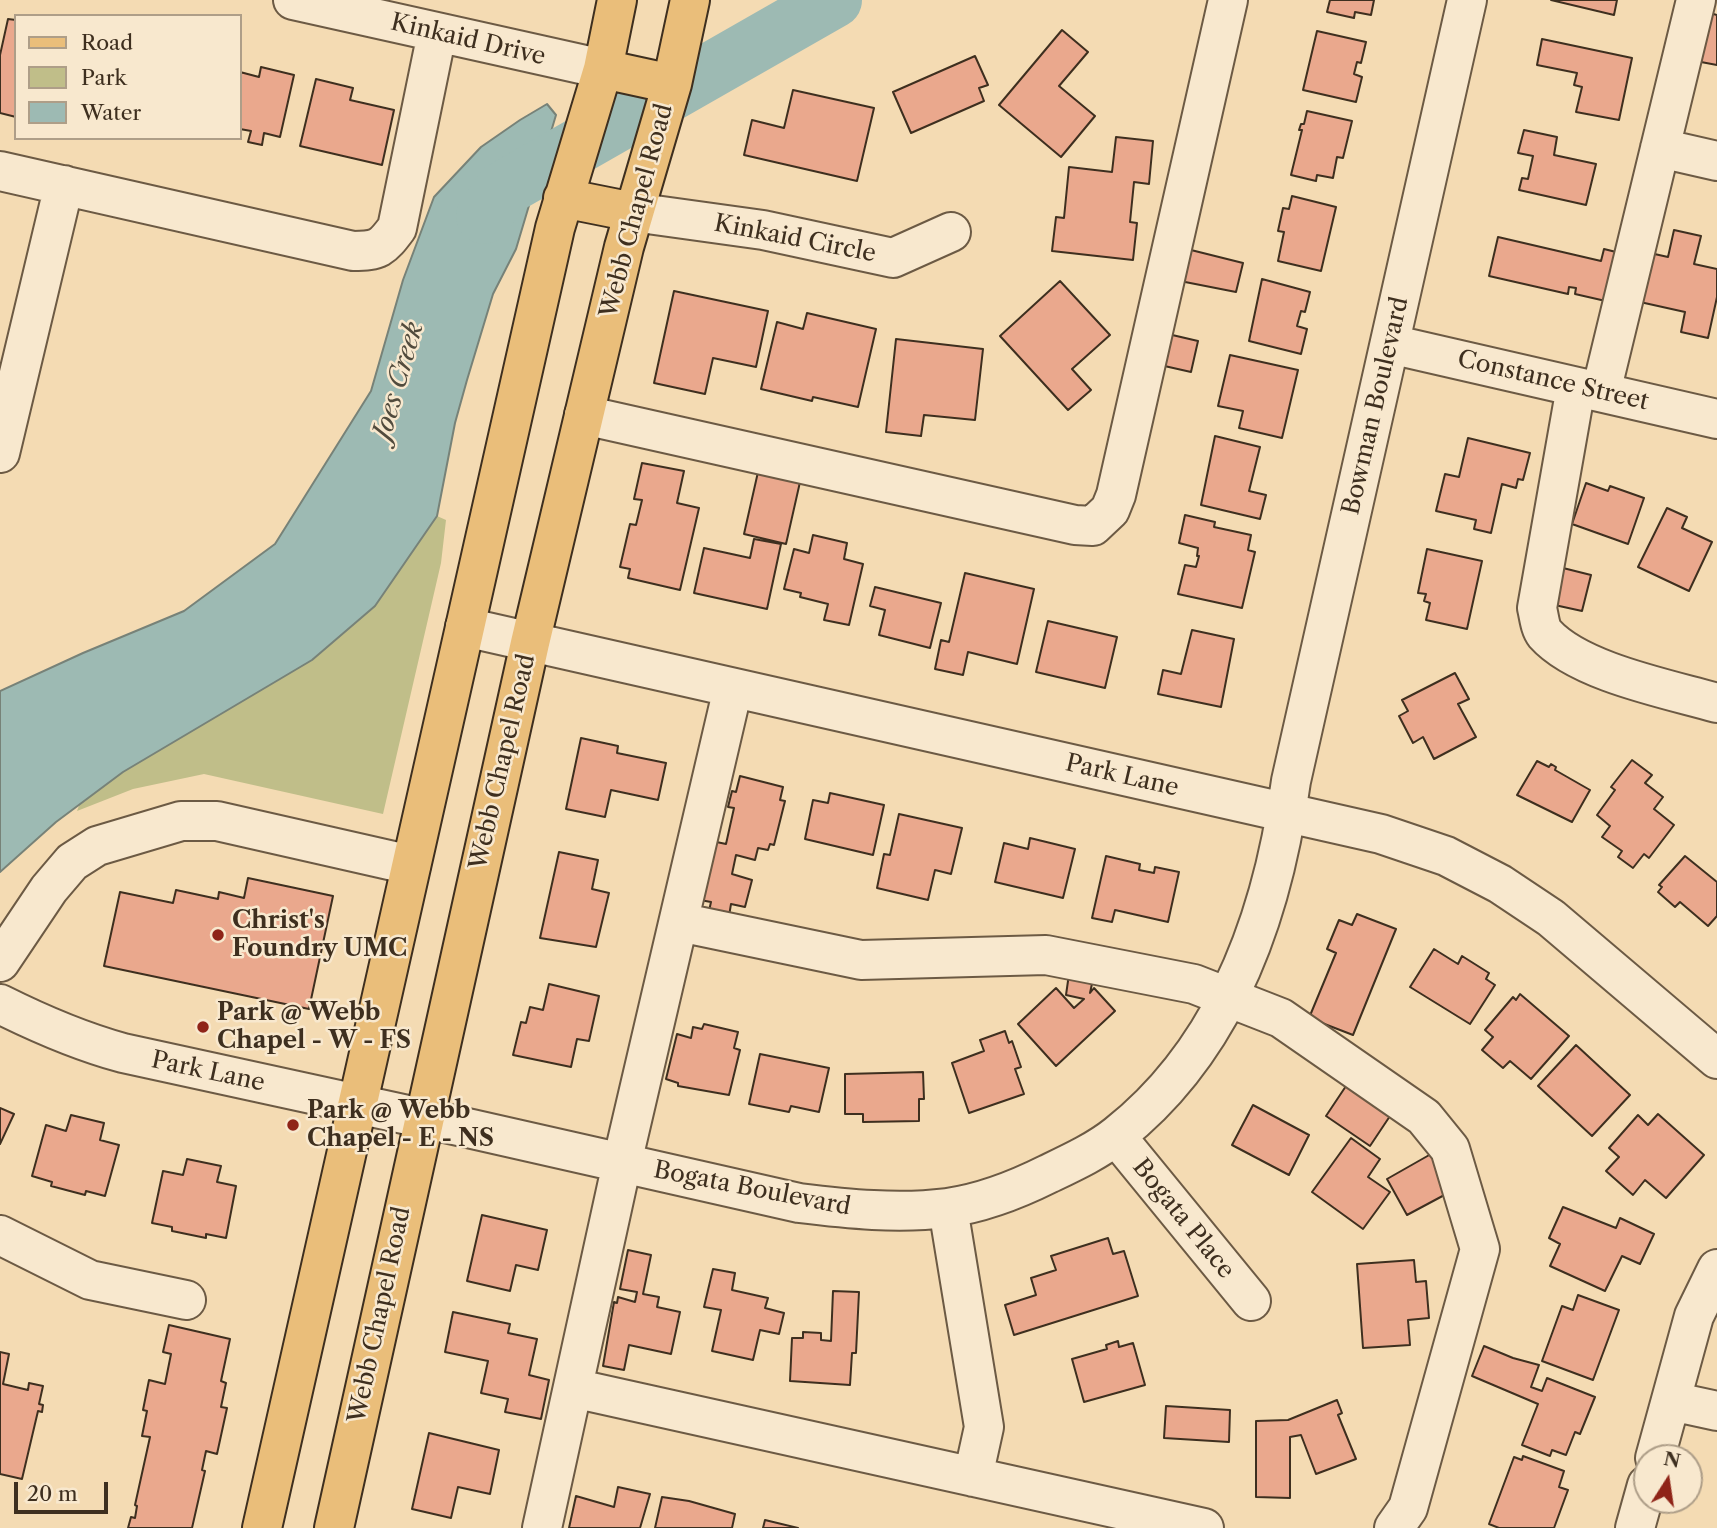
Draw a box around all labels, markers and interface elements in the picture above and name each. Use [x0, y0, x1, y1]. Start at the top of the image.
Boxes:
street label: Kinkaid Drive [388, 8, 548, 72]
legend [14, 14, 242, 140]
text: Road [81, 30, 133, 55]
text: Park [81, 65, 127, 90]
text: Water [81, 100, 141, 125]
street label: Webb Chapel Road [595, 101, 679, 321]
street label: Kinkaid Circle [712, 209, 878, 269]
street label: Bowman Boulevard [1337, 294, 1415, 518]
water label: Joes Creek [367, 319, 431, 443]
street label: Constance Street [1455, 345, 1651, 417]
street label: Webb Chapel Road [464, 651, 542, 873]
street label: Park Lane [1063, 749, 1181, 803]
place label: Christ's Foundry UMC [232, 907, 407, 963]
marker: Christ's Foundry UMC [210, 927, 226, 943]
place label: Park @ Webb Chapel - W - FS [217, 999, 411, 1055]
marker: Park @ Webb Chapel - W - FS [195, 1019, 211, 1035]
street label: Park Lane [149, 1046, 267, 1098]
place label: Park @ Webb Chapel - E - NS [307, 1097, 494, 1153]
marker: Park @ Webb Chapel - E - NS [285, 1117, 301, 1133]
street label: Bogata Place [1126, 1153, 1240, 1285]
street label: Bogata Boulevard [651, 1156, 853, 1222]
street label: Webb Chapel Road [343, 1204, 417, 1426]
north arrow [1633, 1444, 1703, 1514]
text: N [1662, 1447, 1683, 1473]
scale bar [18, 1468, 112, 1512]
text: 20 m [27, 1481, 78, 1506]

